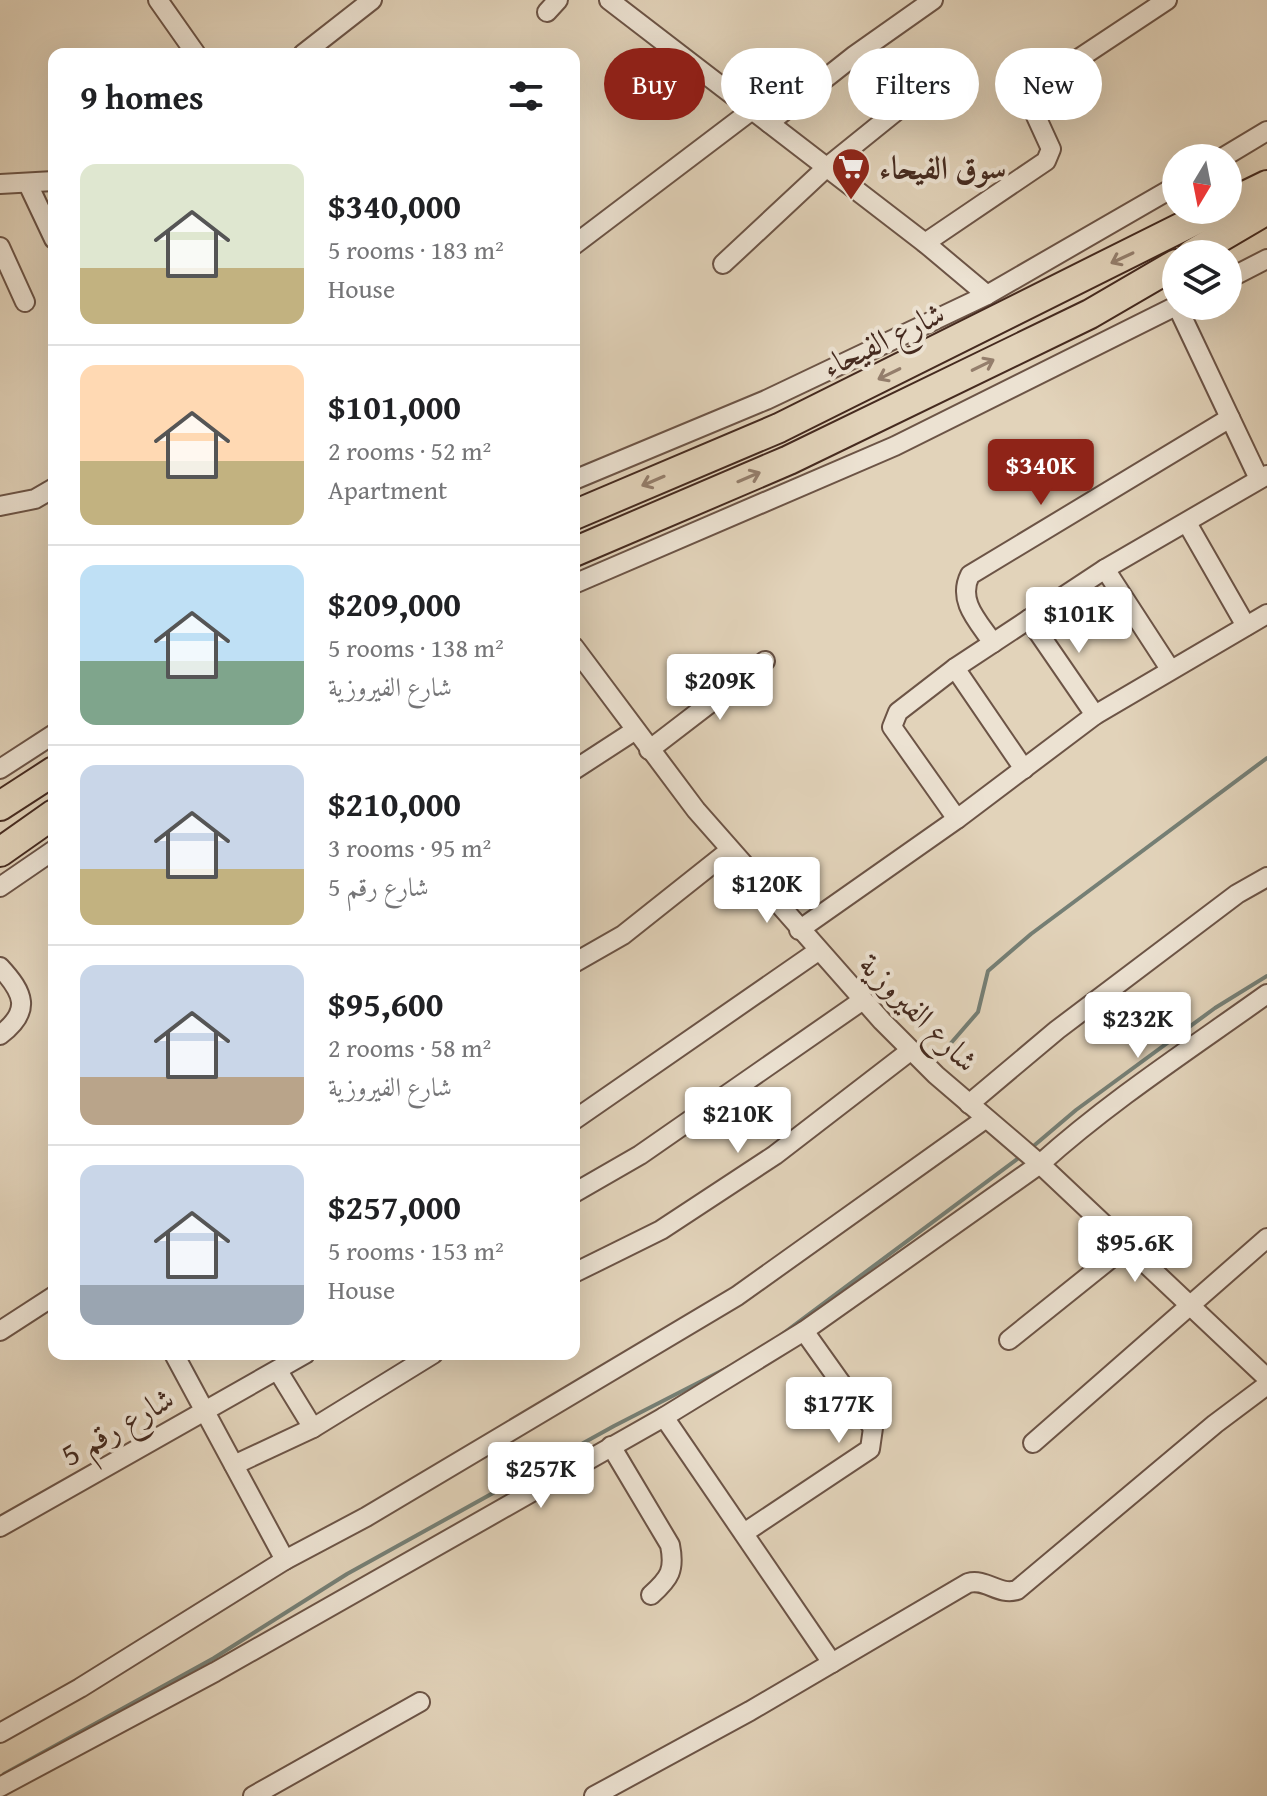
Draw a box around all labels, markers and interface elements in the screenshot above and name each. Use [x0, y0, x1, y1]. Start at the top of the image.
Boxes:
chip: Buy [604, 48, 705, 120]
chip: Rent [721, 48, 832, 120]
chip: Filters [848, 48, 979, 120]
chip: New [995, 48, 1102, 120]
text: 9 homes [80, 72, 204, 121]
icon: filters [504, 74, 548, 118]
place label: سوق الفيحاء [879, 144, 1006, 191]
north arrow [1162, 144, 1242, 224]
map controls [1162, 144, 1242, 320]
supermarket icon: سوق الفيحاء [830, 146, 872, 201]
text: $340,000 [328, 181, 461, 230]
icon: home [144, 196, 240, 292]
text: 5 rooms · 183 m² [328, 230, 504, 269]
button: layers [1162, 240, 1242, 320]
one-way arrow [1110, 251, 1134, 266]
text: House [328, 269, 395, 308]
street label: شارع الفيحاء [814, 289, 954, 393]
one-way arrow [971, 357, 995, 372]
one-way arrow [878, 367, 902, 382]
text: $101,000 [328, 382, 461, 431]
icon: home [144, 397, 240, 493]
text: 2 rooms · 52 m² [328, 431, 491, 470]
pin: $340K [985, 439, 1097, 507]
text: $340K [1006, 445, 1076, 484]
one-way arrow [736, 469, 761, 484]
text: Apartment [328, 470, 447, 509]
one-way arrow [641, 475, 665, 490]
text: $209,000 [328, 579, 461, 628]
pin: $101K [1023, 587, 1135, 655]
text: $101K [1044, 593, 1114, 632]
icon: home [144, 597, 240, 693]
text: 5 rooms · 138 m² [328, 628, 504, 667]
pin: $209K [664, 654, 776, 722]
text: $209K [685, 660, 755, 699]
text: شارع الفيروزية [328, 667, 452, 706]
text: $210,000 [328, 779, 461, 828]
icon: home [144, 797, 240, 893]
text: 3 rooms · 95 m² [328, 828, 491, 867]
pin: $120K [711, 857, 823, 925]
text: $120K [732, 863, 802, 902]
text: شارع رقم 5 [328, 867, 429, 906]
street label: شارع الفيروزية [846, 941, 990, 1085]
text: $95,600 [328, 979, 443, 1028]
pin: $232K [1082, 992, 1194, 1060]
icon: home [144, 997, 240, 1093]
text: $232K [1103, 998, 1173, 1037]
text: 2 rooms · 58 m² [328, 1028, 491, 1067]
text: شارع الفيروزية [328, 1067, 452, 1106]
pin: $210K [682, 1087, 794, 1155]
text: $210K [703, 1093, 773, 1132]
text: $257,000 [328, 1182, 461, 1231]
icon: home [144, 1197, 240, 1293]
pin: $95.6K [1070, 1216, 1200, 1284]
text: $95.6K [1096, 1222, 1174, 1261]
text: 5 rooms · 153 m² [328, 1231, 504, 1270]
text: House [328, 1270, 395, 1309]
street label: شارع رقم 5 [52, 1375, 186, 1483]
pin: $177K [783, 1377, 895, 1445]
text: $177K [804, 1383, 874, 1422]
pin: $257K [485, 1442, 597, 1510]
text: $257K [506, 1448, 576, 1487]

